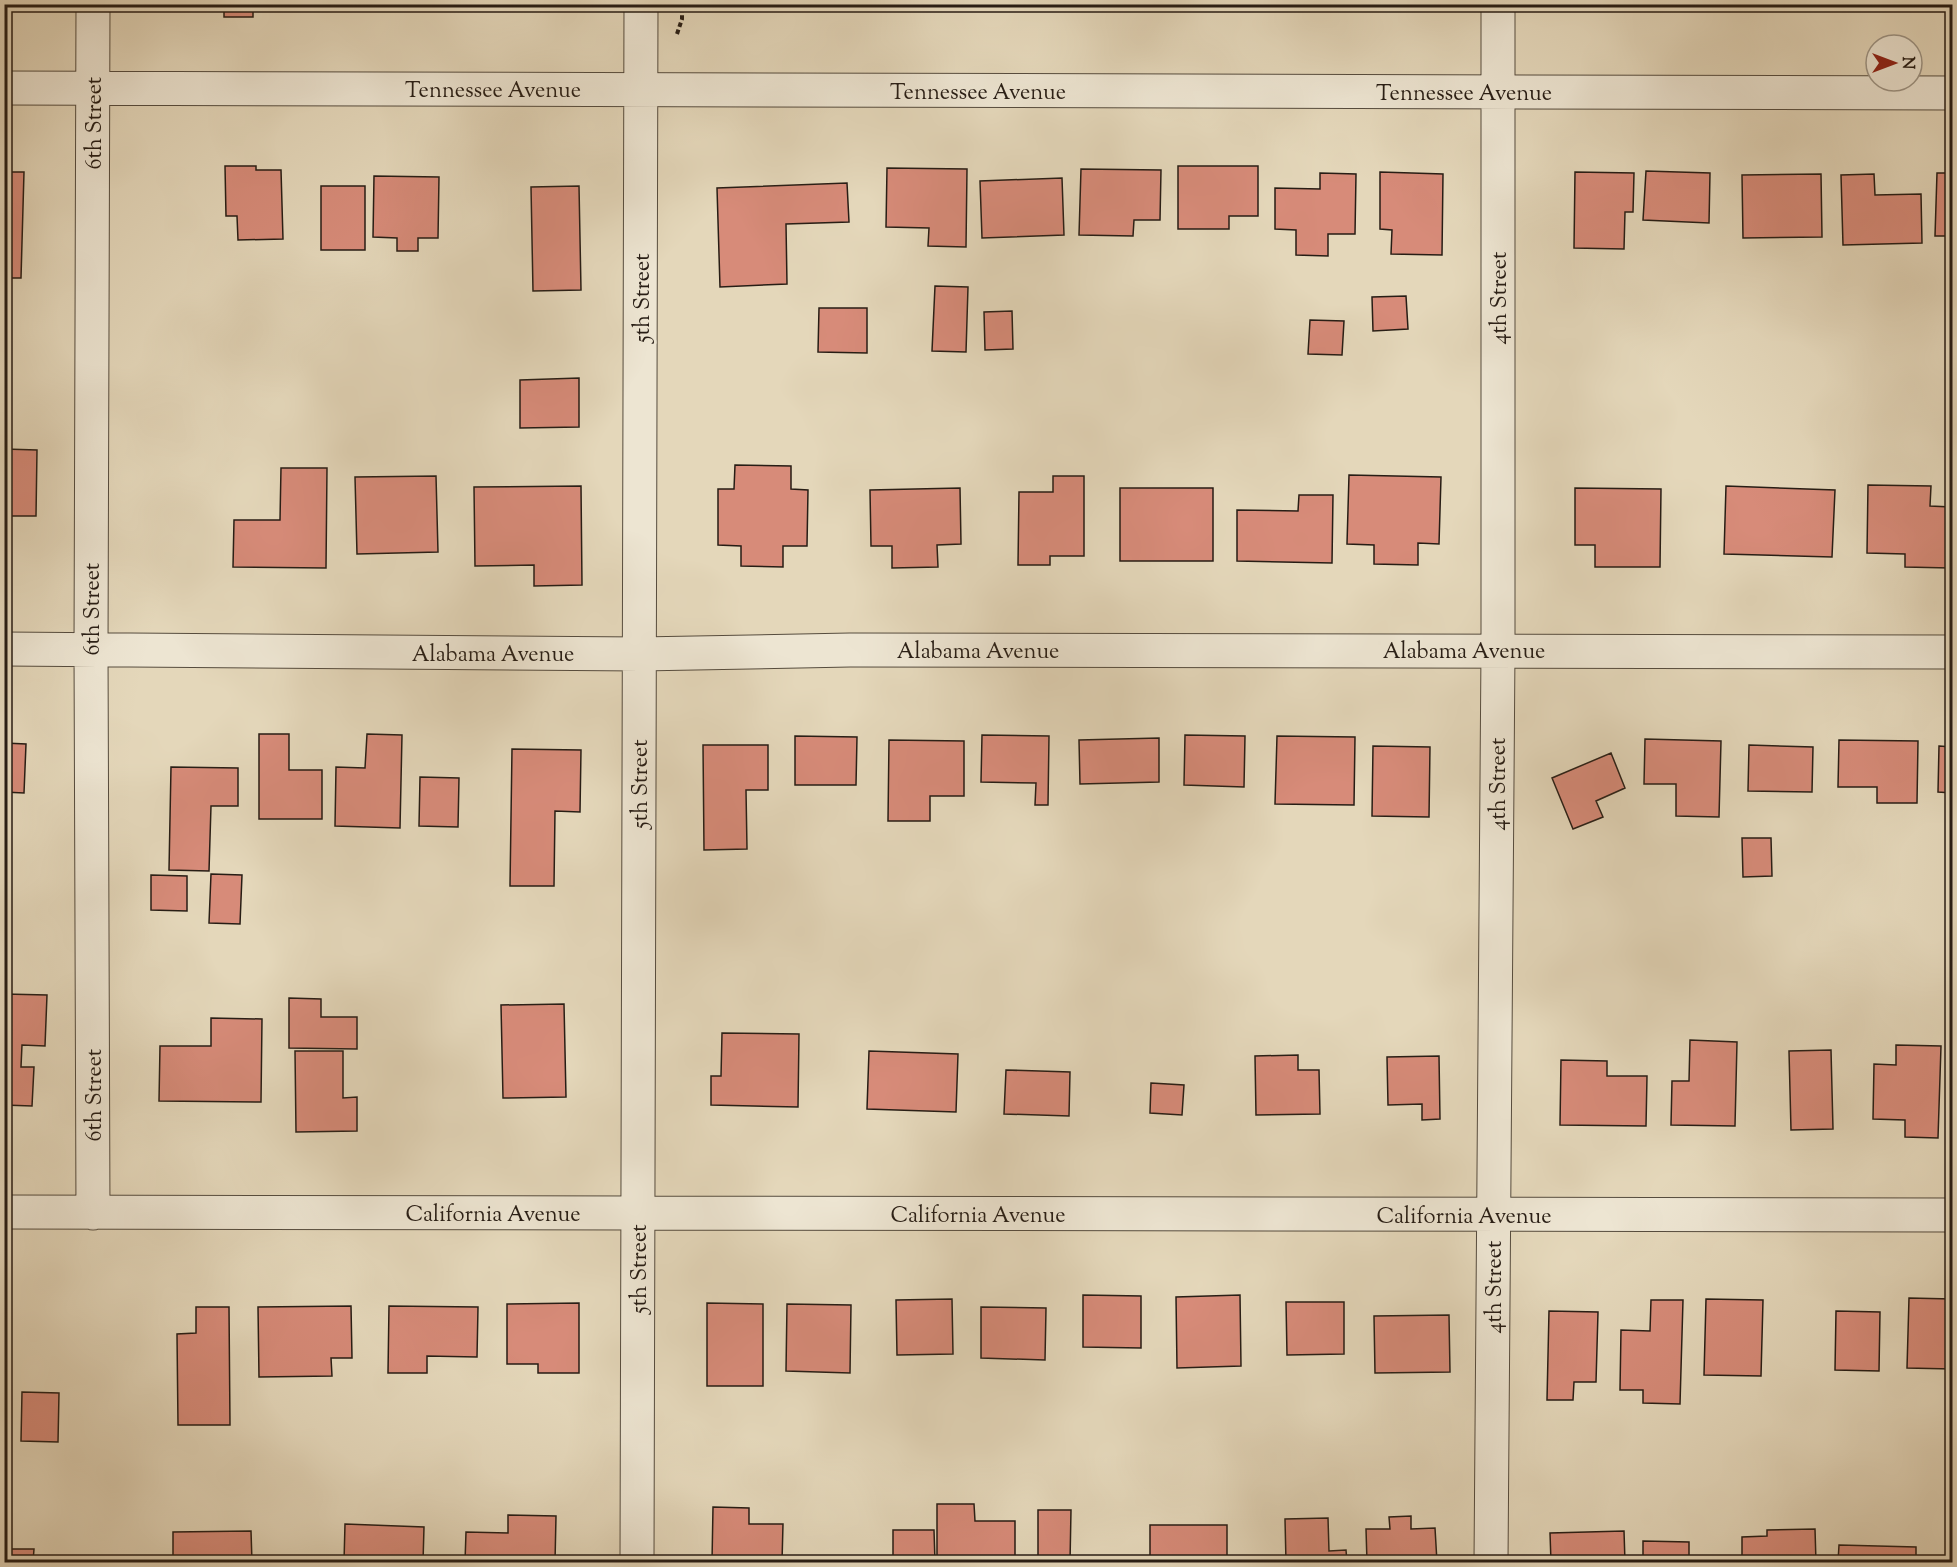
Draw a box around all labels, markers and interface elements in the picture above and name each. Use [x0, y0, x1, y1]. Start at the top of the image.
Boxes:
north arrow [1864, 33, 1924, 93]
text: N [1895, 57, 1918, 70]
street label: 6th Street [80, 76, 112, 169]
street label: Tennessee Avenue [405, 76, 581, 108]
street label: Tennessee Avenue [890, 78, 1066, 110]
street label: Tennessee Avenue [1376, 79, 1552, 111]
street label: 4th Street [1485, 251, 1517, 344]
street label: 5th Street [628, 253, 660, 345]
street label: 6th Street [78, 562, 110, 655]
street label: Alabama Avenue [897, 637, 1059, 669]
street label: Alabama Avenue [1383, 637, 1545, 669]
street label: Alabama Avenue [412, 640, 574, 672]
street label: 4th Street [1484, 737, 1516, 830]
street label: 5th Street [626, 739, 658, 831]
street label: 6th Street [80, 1048, 112, 1141]
street label: California Avenue [406, 1200, 580, 1232]
street label: California Avenue [891, 1201, 1065, 1233]
street label: California Avenue [1377, 1202, 1551, 1234]
street label: 5th Street [625, 1224, 657, 1316]
street label: 4th Street [1480, 1240, 1512, 1333]

